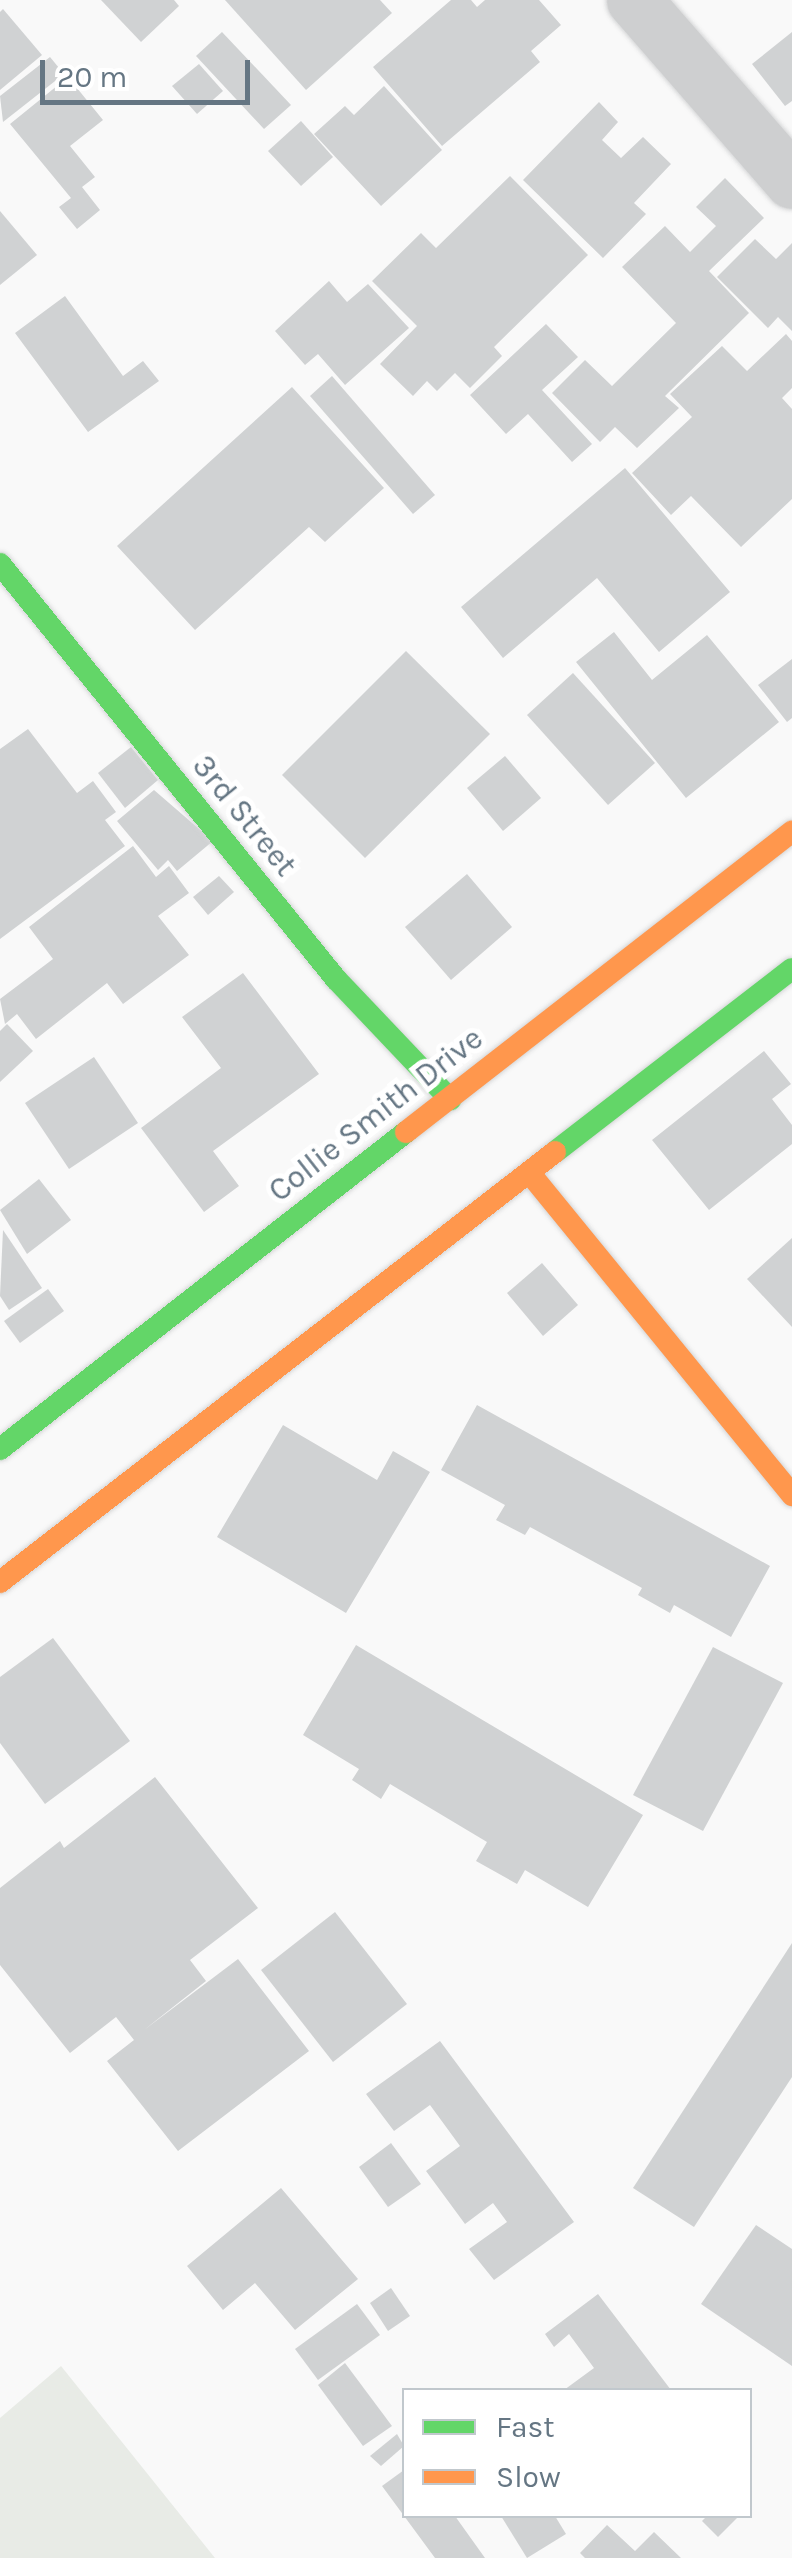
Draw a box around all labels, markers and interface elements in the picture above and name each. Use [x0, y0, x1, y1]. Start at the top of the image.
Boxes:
scale bar [45, 40, 255, 102]
text: 20 m [57, 59, 127, 95]
street label: 3rd Street [183, 748, 305, 884]
street label: Collie Smith Drive [261, 1019, 491, 1211]
legend [402, 2388, 752, 2518]
text: Fast [496, 2409, 555, 2445]
text: Slow [496, 2459, 561, 2495]

